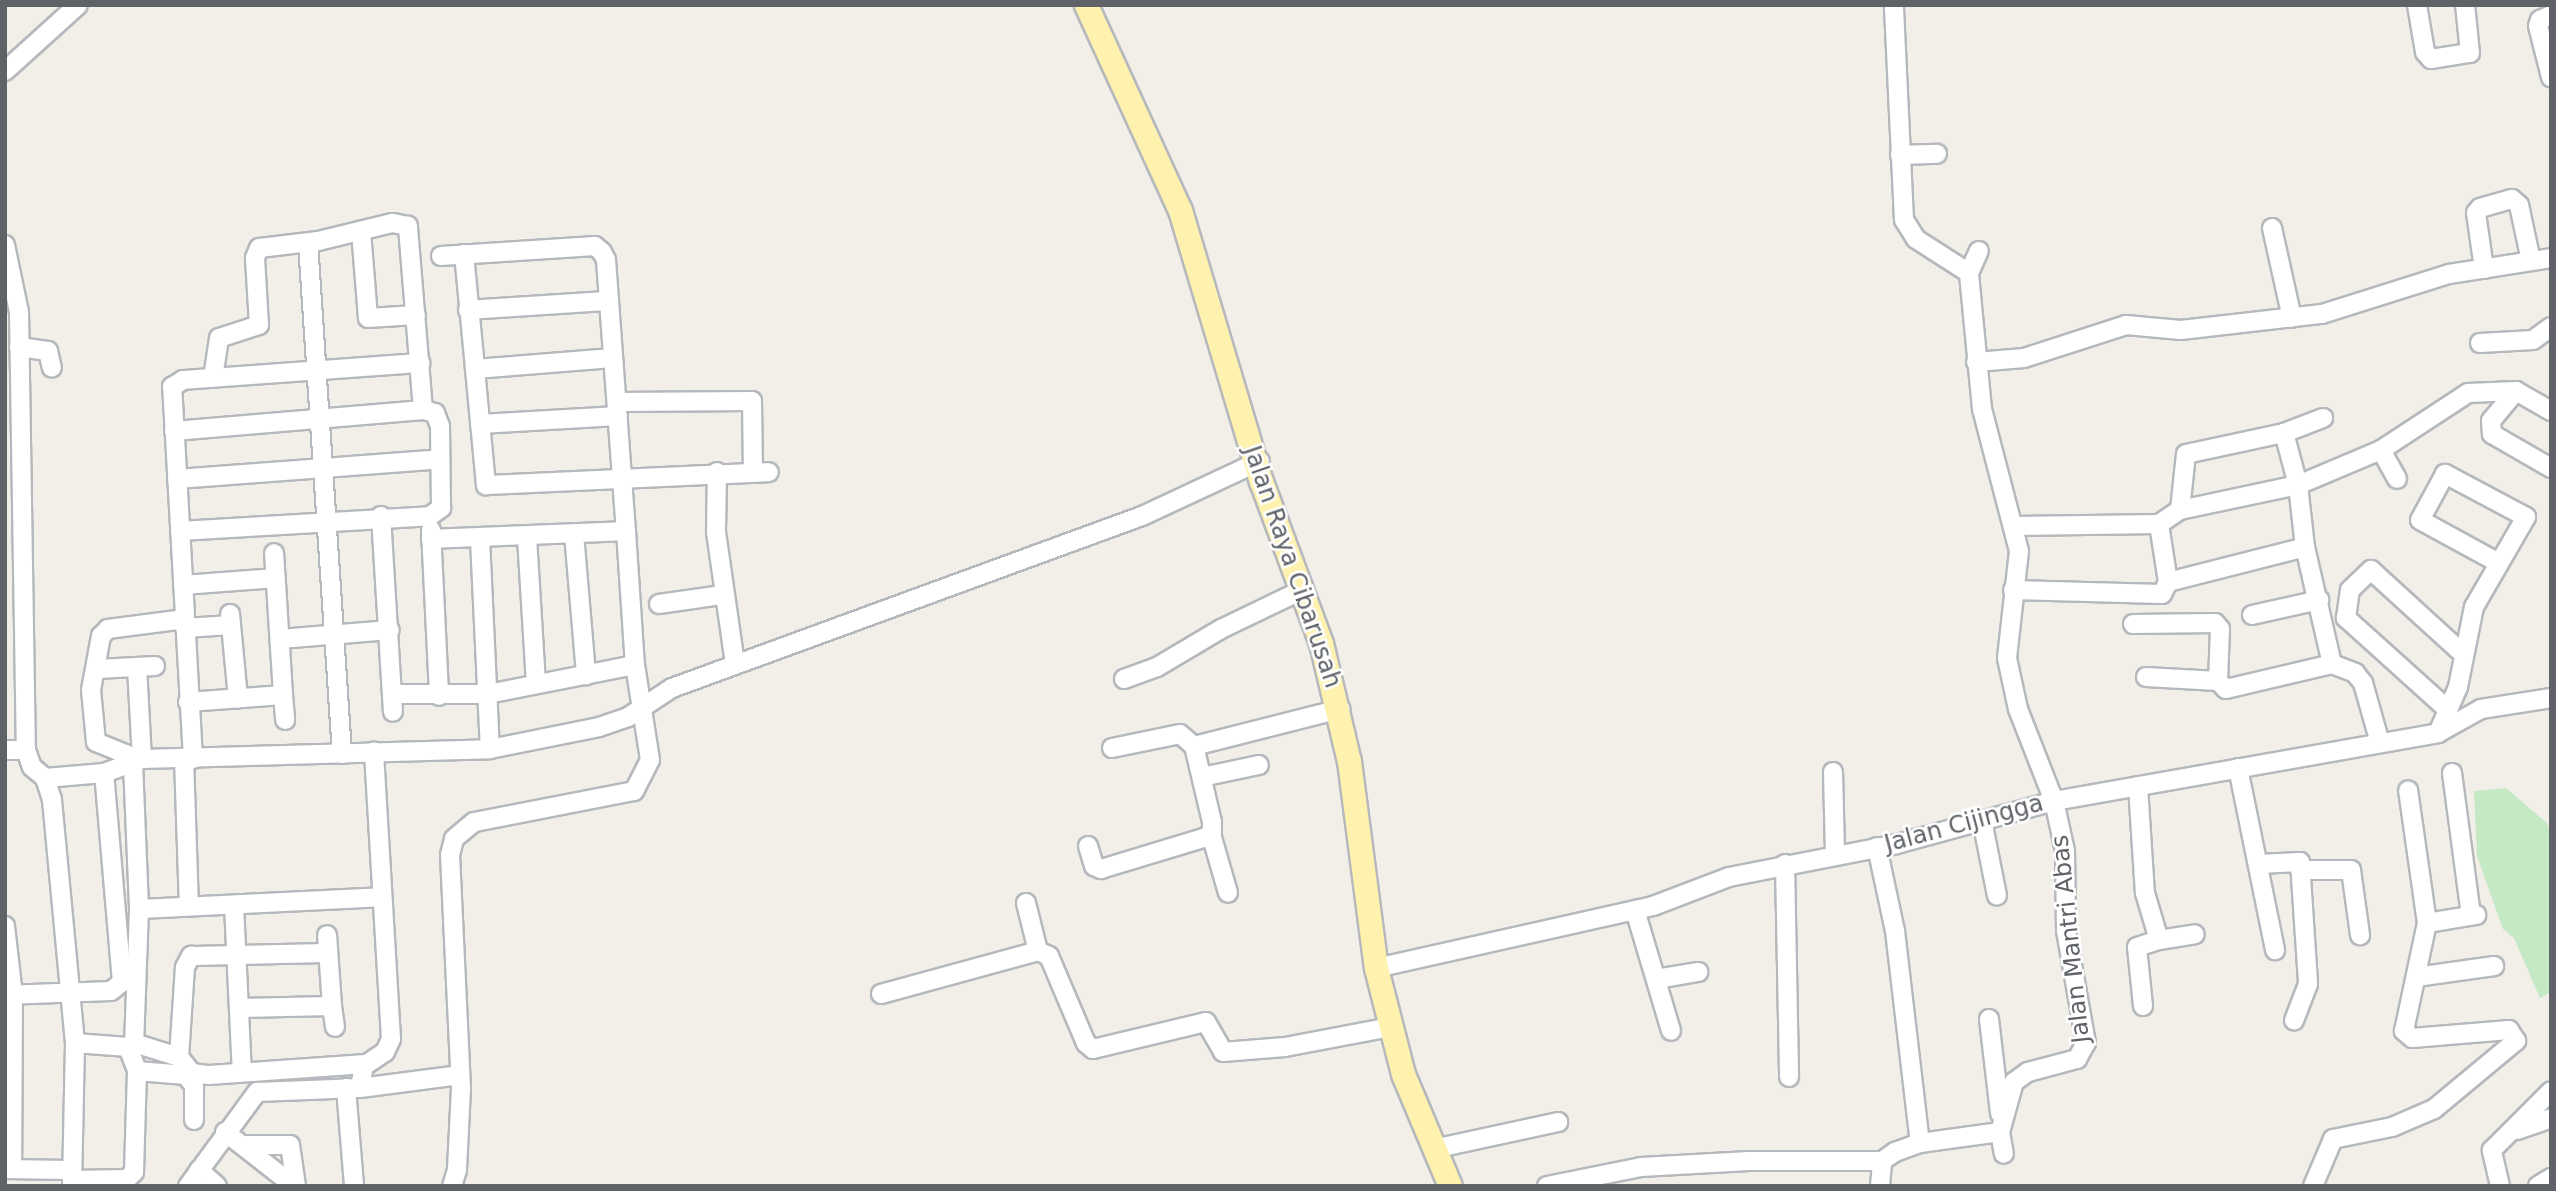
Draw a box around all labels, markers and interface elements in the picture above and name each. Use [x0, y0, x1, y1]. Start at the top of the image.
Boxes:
street label: Jalan Raya Cibarusah [1237, 442, 1347, 692]
street label: Jalan Cijingga [1881, 789, 2047, 859]
street label: Jalan Mantri Abas [2046, 834, 2096, 1044]

